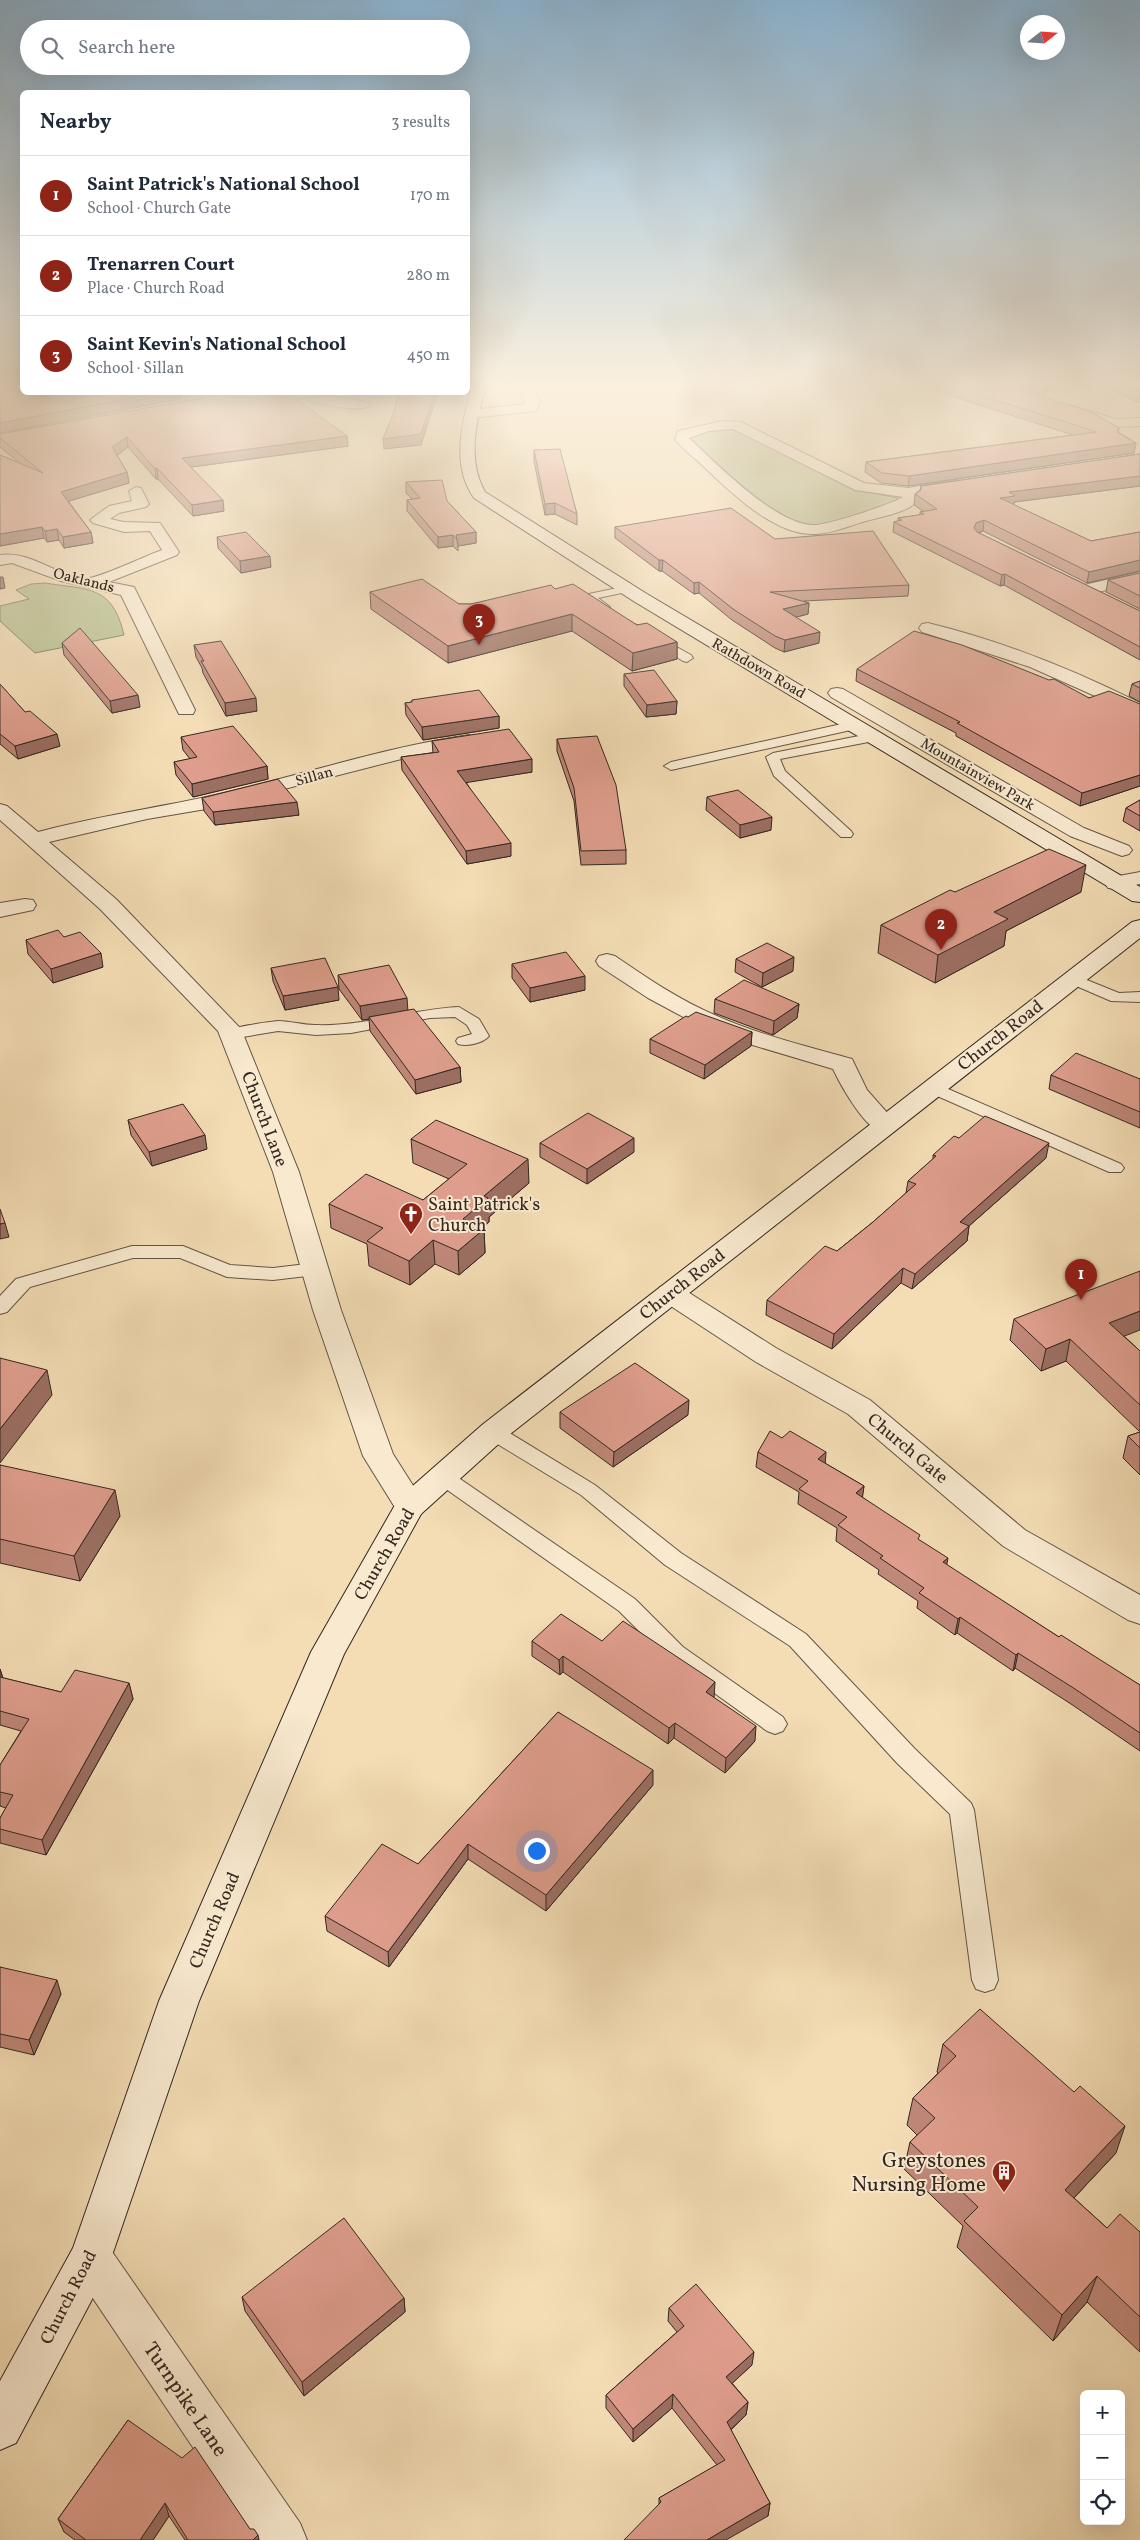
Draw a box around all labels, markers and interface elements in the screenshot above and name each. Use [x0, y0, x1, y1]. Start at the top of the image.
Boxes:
north arrow [1020, 15, 1065, 60]
search box [20, 20, 470, 75]
icon: search [38, 34, 66, 62]
text: Search here [78, 35, 175, 61]
text: Nearby [40, 108, 111, 137]
text: 3 results [391, 112, 450, 134]
text: Saint Patrick's National School [87, 172, 360, 198]
text: 1 [53, 185, 59, 207]
text: 170 m [410, 185, 450, 207]
text: School · Church Gate [87, 198, 231, 220]
text: Trenarren Court [87, 252, 235, 278]
text: 2 [52, 265, 60, 287]
text: 280 m [406, 265, 450, 287]
text: Place · Church Road [87, 278, 225, 300]
text: Saint Kevin's National School [87, 332, 346, 358]
text: 3 [52, 345, 60, 367]
text: 450 m [407, 345, 450, 367]
text: School · Sillan [87, 358, 184, 380]
street label: Oaklands [51, 564, 116, 599]
pin: 3 [463, 604, 495, 645]
street label: Rathdown Road [707, 634, 809, 705]
street label: Mountainview Park [916, 734, 1038, 817]
street label: Sillan [293, 762, 336, 793]
pin: 2 [925, 909, 957, 950]
street label: Church Road [953, 995, 1049, 1078]
street label: Church Lane [234, 1068, 293, 1171]
place label: Saint Patrick's Church [428, 1193, 540, 1239]
church icon: Saint Patrick's Church [398, 1201, 424, 1235]
street label: Church Road [635, 1244, 731, 1327]
pin: 1 [1065, 1259, 1097, 1300]
street label: Church Gate [861, 1408, 953, 1490]
street label: Church Road [349, 1504, 422, 1605]
your location [524, 1838, 550, 1864]
street label: Church Road [184, 1868, 247, 1973]
place label: Greystones Nursing Home [851, 2147, 986, 2200]
building icon: Greystones Nursing Home [991, 2159, 1017, 2193]
street label: Church Road [35, 2246, 104, 2349]
street label: Turnpike Lane [136, 2337, 234, 2463]
map controls [1080, 2390, 1125, 2525]
button: + [1080, 2390, 1125, 2435]
button: − [1080, 2435, 1125, 2480]
button: locate [1080, 2480, 1125, 2525]

